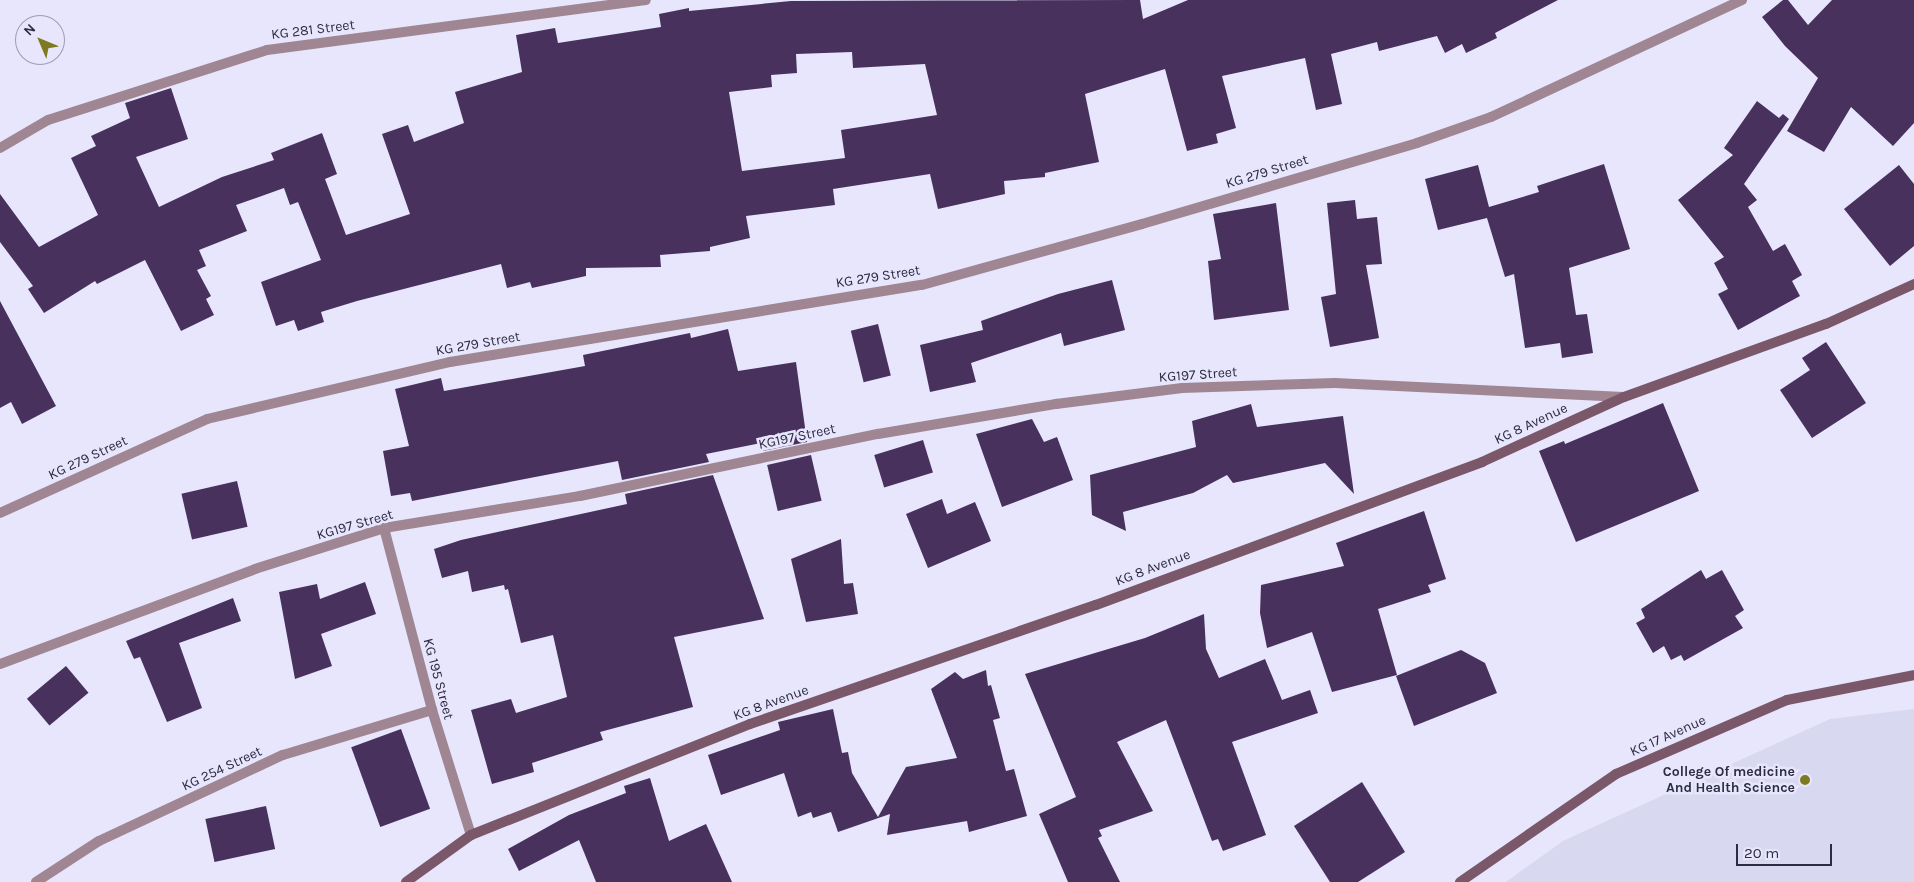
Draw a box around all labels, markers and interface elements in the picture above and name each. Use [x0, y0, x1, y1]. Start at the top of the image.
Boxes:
north arrow [15, 15, 65, 65]
street label: KG 281 Street [270, 17, 356, 43]
text: N [20, 20, 39, 39]
street label: KG 279 Street [1224, 151, 1310, 193]
street label: KG 279 Street [835, 262, 921, 292]
street label: KG 279 Street [434, 328, 522, 360]
street label: KG197 Street [1158, 364, 1238, 386]
street label: KG 8 Avenue [1492, 400, 1570, 448]
street label: KG197 Street [757, 421, 837, 453]
street label: KG 279 Street [46, 432, 130, 484]
street label: KG197 Street [315, 506, 395, 544]
street label: KG 8 Avenue [1113, 546, 1193, 590]
street label: KG 195 Street [419, 637, 457, 721]
street label: KG 8 Avenue [731, 682, 811, 724]
street label: KG 17 Avenue [1627, 712, 1709, 760]
street label: KG 254 Street [179, 743, 265, 795]
place label: College Of medicine And Health Science [1663, 764, 1795, 796]
marker: College Of medicine And Health Science [1799, 774, 1811, 786]
scale bar [1739, 834, 1835, 866]
text: 20 m [1744, 844, 1779, 862]

